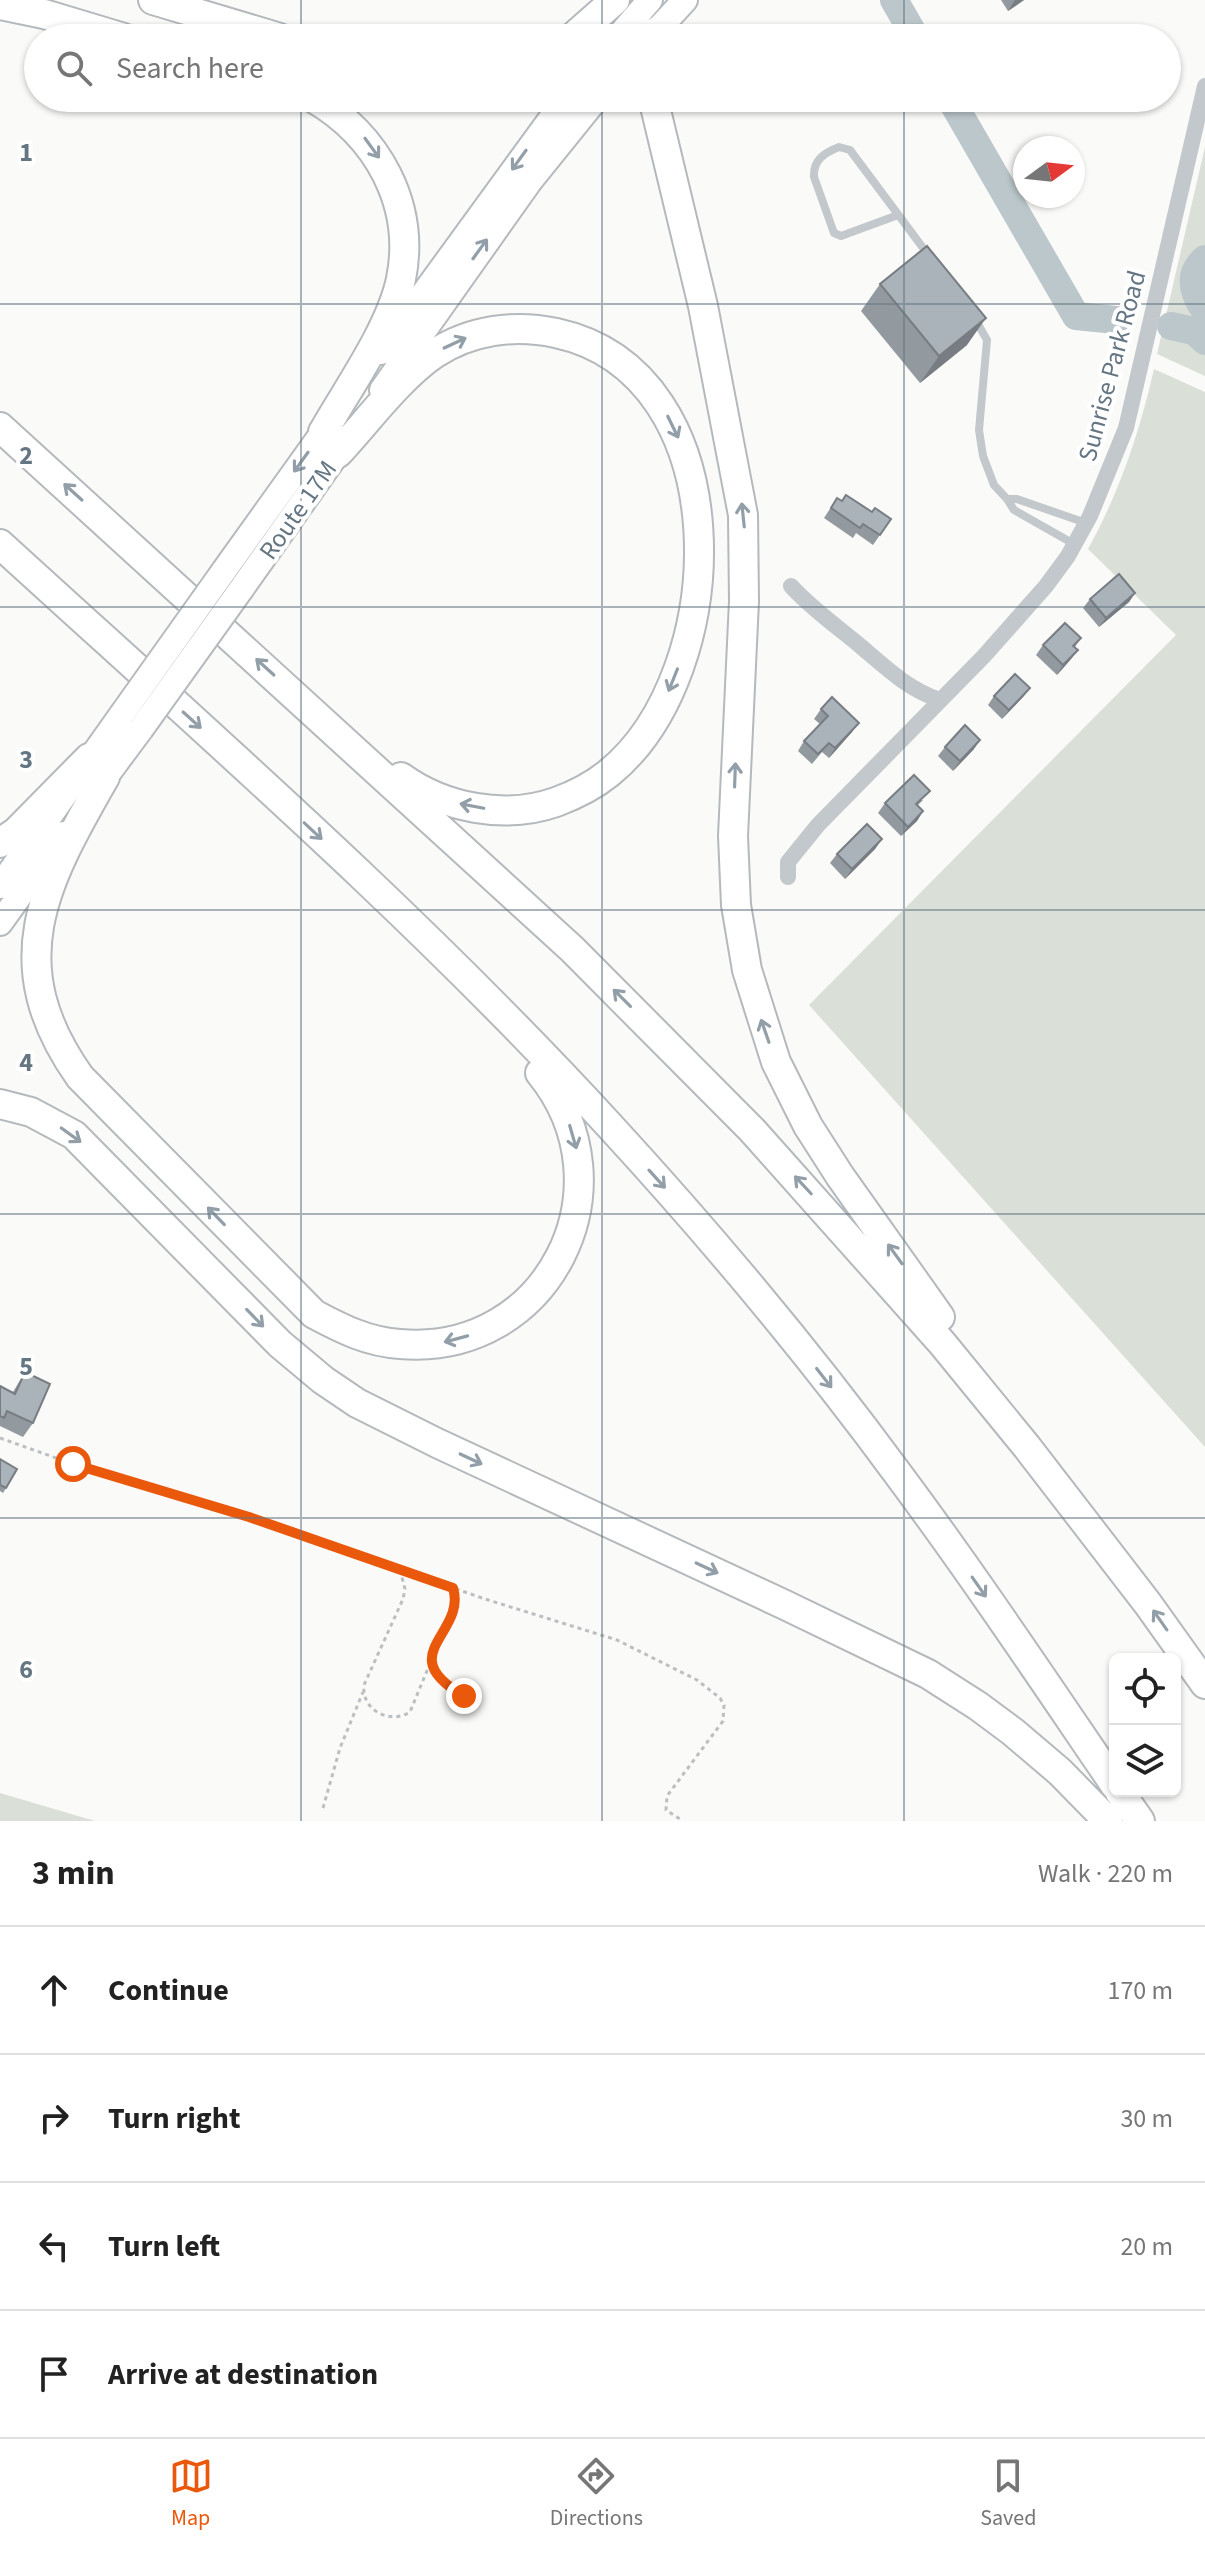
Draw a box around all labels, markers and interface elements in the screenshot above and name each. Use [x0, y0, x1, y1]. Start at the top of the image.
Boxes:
search box [24, 24, 1181, 112]
icon: search [52, 46, 96, 90]
text: Search here [116, 47, 264, 90]
text: 1 [19, 134, 33, 171]
north arrow [1013, 136, 1085, 208]
one-way arrow [364, 137, 380, 159]
one-way arrow [511, 149, 527, 171]
one-way arrow [472, 239, 488, 261]
street label: Sunrise Park Road [1069, 266, 1155, 466]
one-way arrow [442, 335, 466, 350]
one-way arrow [666, 414, 681, 438]
text: 2 [19, 437, 33, 474]
one-way arrow [293, 451, 310, 473]
street label: Route 17M [250, 453, 346, 567]
one-way arrow [63, 482, 83, 501]
one-way arrow [735, 502, 750, 529]
one-way arrow [255, 659, 275, 677]
one-way arrow [664, 667, 679, 692]
one-way arrow [182, 710, 202, 729]
text: 3 [19, 741, 33, 778]
one-way arrow [728, 762, 743, 789]
one-way arrow [460, 798, 485, 813]
one-way arrow [303, 822, 323, 841]
one-way arrow [613, 989, 632, 1008]
one-way arrow [756, 1019, 771, 1044]
text: 4 [19, 1044, 33, 1081]
one-way arrow [566, 1124, 581, 1150]
one-way arrow [59, 1127, 81, 1143]
one-way arrow [648, 1169, 666, 1189]
one-way arrow [793, 1175, 812, 1195]
one-way arrow [207, 1207, 226, 1226]
one-way arrow [887, 1244, 904, 1266]
one-way arrow [245, 1308, 264, 1327]
one-way arrow [444, 1332, 470, 1347]
text: 5 [19, 1348, 33, 1385]
one-way arrow [816, 1367, 833, 1388]
route start [55, 1446, 91, 1482]
one-way arrow [459, 1452, 483, 1467]
one-way arrow [694, 1561, 718, 1576]
one-way arrow [971, 1575, 987, 1597]
one-way arrow [1152, 1610, 1168, 1632]
text: 6 [19, 1651, 33, 1688]
map controls [1109, 1653, 1181, 1797]
button: locate [1109, 1653, 1181, 1725]
route end [446, 1678, 482, 1714]
button: layers [1109, 1725, 1181, 1797]
text: 3 min [32, 1849, 115, 1898]
text: Walk · 220 m [1038, 1855, 1173, 1892]
icon: ahead [32, 1968, 76, 2012]
text: Continue [108, 1969, 229, 2012]
text: 170 m [1107, 1972, 1173, 2009]
icon: right [32, 2096, 76, 2140]
text: Turn right [108, 2097, 240, 2140]
text: 30 m [1120, 2100, 1173, 2137]
icon: left [32, 2224, 76, 2268]
text: Turn left [108, 2225, 220, 2268]
text: 20 m [1120, 2228, 1173, 2265]
icon: arrive [32, 2352, 76, 2396]
text: Arrive at destination [108, 2353, 378, 2396]
tab: Map [169, 2454, 213, 2534]
tab: Directions [550, 2454, 643, 2534]
tab: Saved [980, 2454, 1036, 2534]

